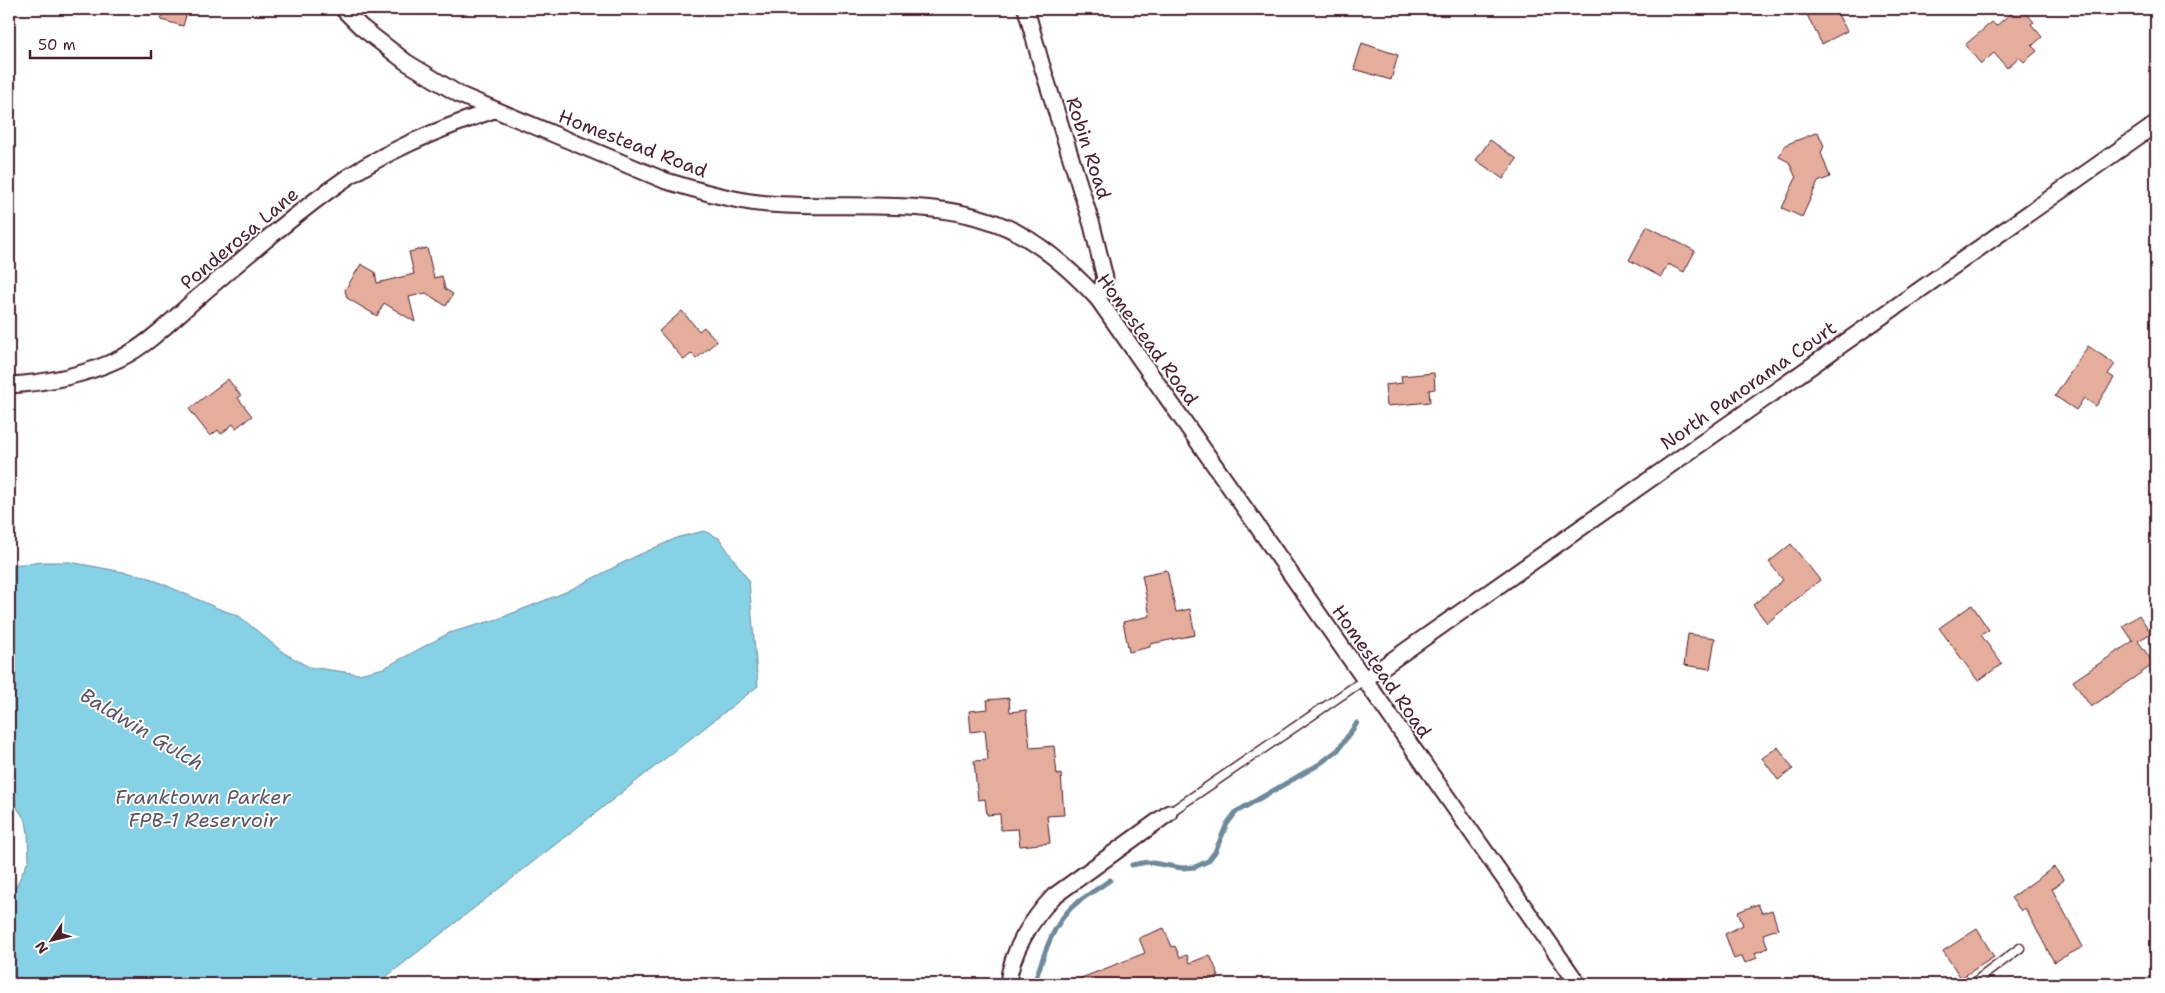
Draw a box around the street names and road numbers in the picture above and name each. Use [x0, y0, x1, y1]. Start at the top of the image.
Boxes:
street label: Robin Road [1060, 94, 1117, 202]
street label: Homestead Road [555, 104, 711, 183]
street label: Ponderosa Lane [175, 182, 304, 295]
street label: Homestead Road [1091, 268, 1204, 410]
street label: North Panorama Court [1655, 315, 1841, 456]
street label: Homestead Road [1326, 600, 1437, 743]

